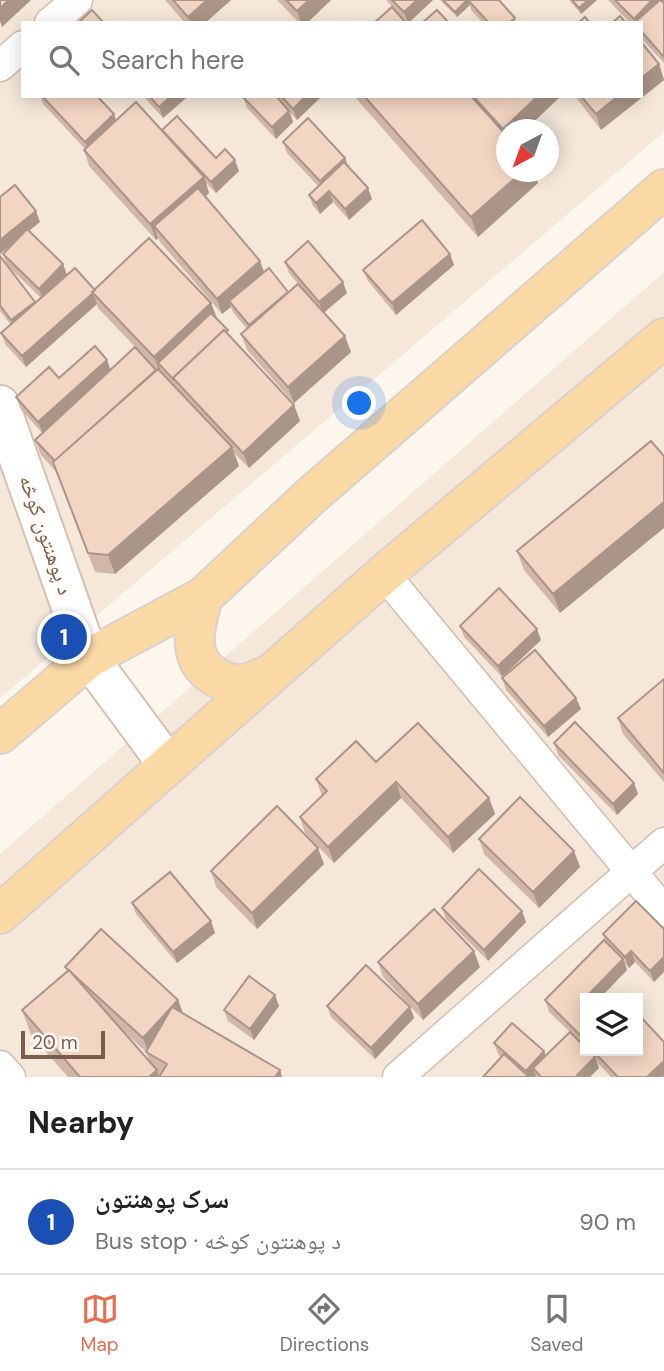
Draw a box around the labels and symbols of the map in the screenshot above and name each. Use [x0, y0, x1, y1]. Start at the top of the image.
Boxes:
north arrow [496, 119, 559, 182]
your location [342, 386, 376, 420]
street label: د پوهنتون کوڅه [12, 471, 80, 599]
pin: 1 [41, 611, 87, 663]
scale bar [21, 1028, 105, 1060]

